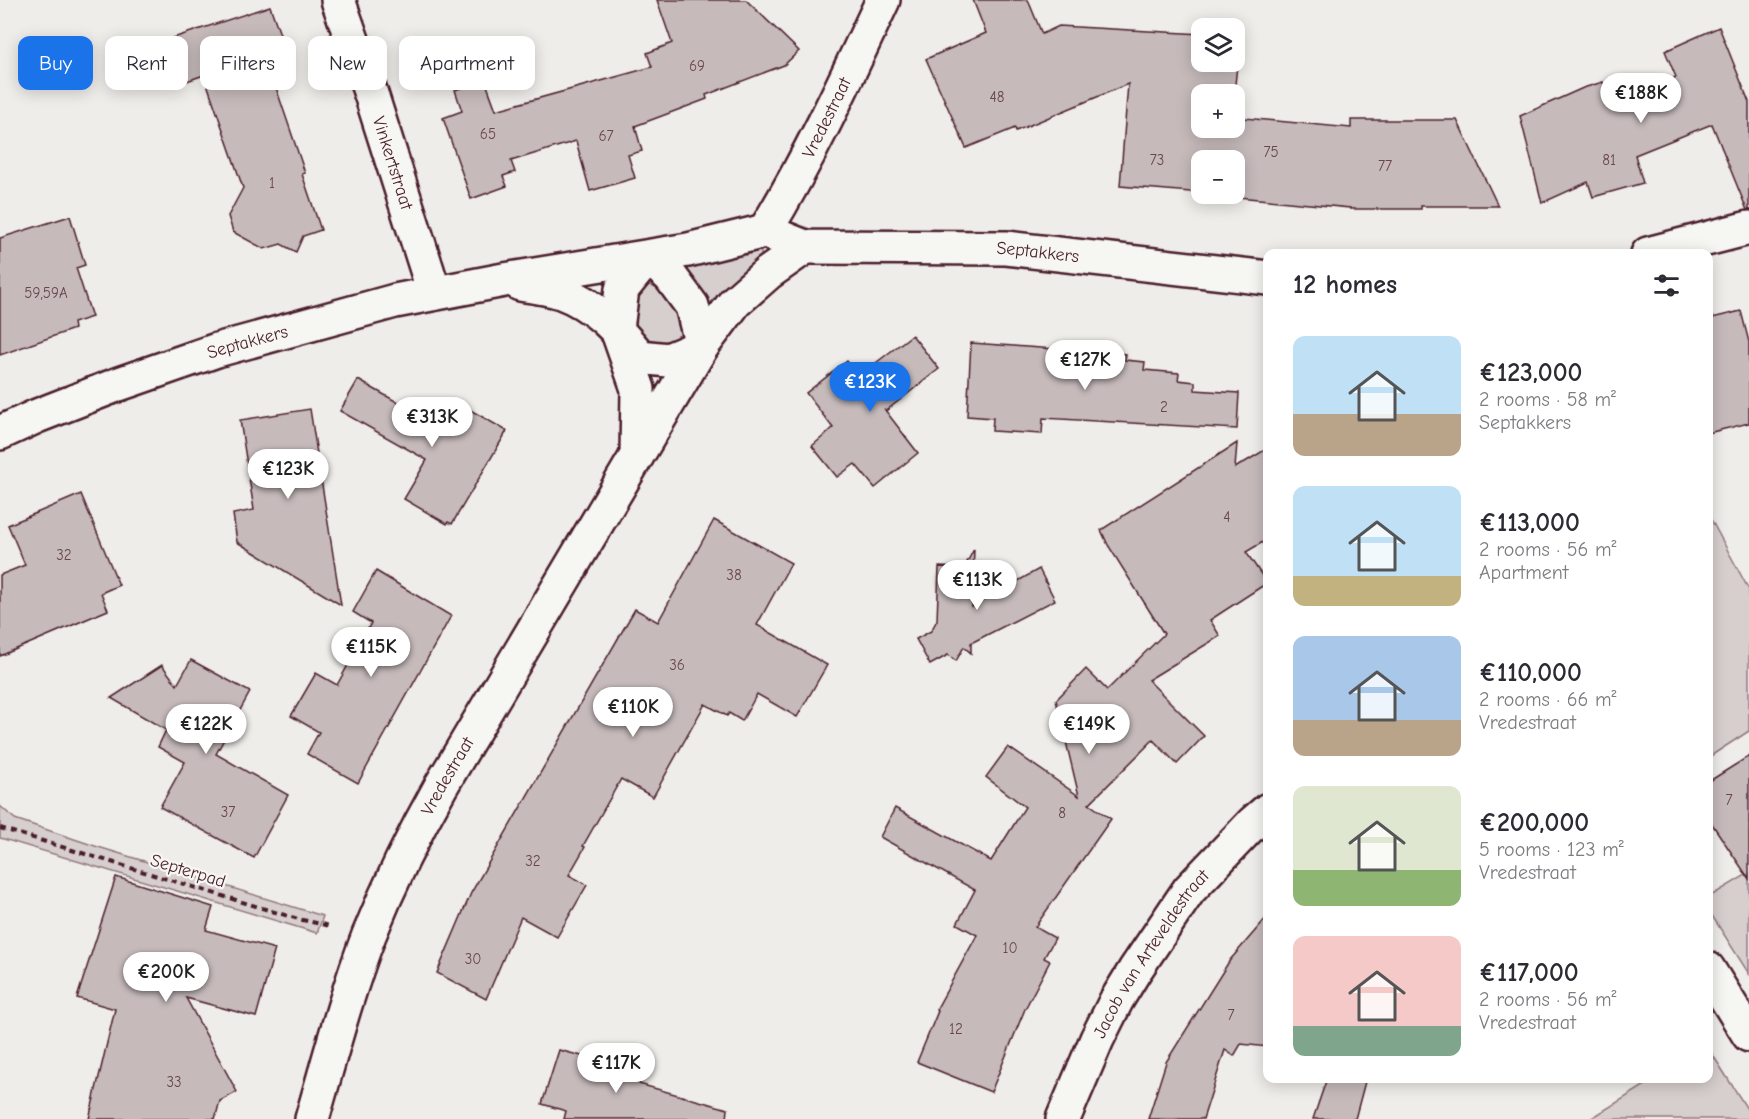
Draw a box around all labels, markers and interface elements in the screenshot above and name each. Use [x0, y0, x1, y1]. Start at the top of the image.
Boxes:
map controls [1191, 18, 1245, 204]
button: layers [1191, 18, 1245, 72]
chip: Buy [18, 36, 93, 90]
chip: Rent [105, 36, 188, 90]
chip: Filters [200, 36, 296, 90]
chip: New [308, 36, 387, 90]
chip: Apartment [399, 36, 535, 90]
house number: 69 [689, 57, 705, 75]
street label: Vredestraat [798, 73, 856, 162]
pin: €188K [1599, 73, 1683, 124]
text: €188K [1614, 81, 1668, 104]
button: + [1191, 84, 1245, 138]
house number: 48 [990, 88, 1005, 106]
street label: Vinkertstraat [368, 114, 418, 213]
house number: 65 [480, 125, 496, 143]
house number: 67 [598, 127, 614, 145]
house number: 75 [1263, 143, 1279, 161]
button: − [1191, 150, 1245, 204]
house number: 73 [1150, 151, 1164, 169]
house number: 81 [1602, 151, 1616, 169]
house number: 77 [1378, 157, 1392, 175]
house number: 1 [269, 174, 275, 192]
street label: Septakkers [996, 237, 1080, 267]
icon: filters [1650, 269, 1683, 302]
text: 12 homes [1293, 270, 1397, 300]
house number: 59,59A [24, 284, 68, 302]
street label: Septakkers [204, 320, 290, 363]
pin: €127K [1043, 340, 1127, 391]
text: €127K [1059, 348, 1111, 371]
text: €123,000 [1479, 358, 1582, 388]
icon: home [1341, 360, 1413, 432]
pin: €123K [828, 362, 912, 413]
text: €123K [844, 370, 896, 393]
text: 2 rooms · 58 m² [1479, 388, 1616, 411]
pin: €313K [390, 397, 474, 448]
house number: 2 [1160, 398, 1168, 416]
text: €313K [406, 405, 458, 428]
text: Septakkers [1479, 411, 1571, 434]
pin: €123K [246, 449, 330, 500]
text: €123K [262, 457, 314, 480]
house number: 4 [1223, 508, 1231, 526]
text: €113,000 [1479, 508, 1580, 538]
icon: home [1341, 510, 1413, 582]
text: 2 rooms · 56 m² [1479, 538, 1617, 561]
house number: 32 [56, 546, 72, 564]
pin: €113K [935, 560, 1019, 611]
text: Apartment [1479, 561, 1569, 584]
house number: 38 [726, 566, 742, 584]
text: €113K [952, 568, 1002, 591]
pin: €115K [329, 627, 413, 678]
text: €115K [345, 635, 397, 658]
house number: 36 [669, 656, 685, 674]
text: €110,000 [1479, 658, 1582, 688]
icon: home [1341, 660, 1413, 732]
pin: €110K [591, 687, 675, 738]
text: 2 rooms · 66 m² [1479, 688, 1617, 711]
text: €110K [607, 695, 659, 718]
pin: €122K [164, 704, 248, 755]
pin: €149K [1047, 704, 1131, 755]
text: Vredestraat [1479, 711, 1576, 734]
text: €122K [180, 712, 232, 735]
text: €149K [1063, 712, 1115, 735]
street label: Vredestraat [416, 732, 479, 819]
house number: 7 [1725, 791, 1733, 809]
house number: 37 [221, 803, 235, 821]
house number: 8 [1058, 804, 1066, 822]
text: €200,000 [1479, 808, 1589, 838]
icon: home [1341, 810, 1413, 882]
text: 5 rooms · 123 m² [1479, 838, 1624, 861]
street label: Septerpad [148, 850, 228, 892]
house number: 32 [525, 852, 541, 870]
text: Vredestraat [1479, 861, 1576, 884]
street label: Jacob van Arteveldestraat [1089, 865, 1214, 1041]
house number: 10 [1002, 939, 1018, 957]
house number: 30 [465, 950, 481, 968]
pin: €200K [124, 952, 208, 1003]
text: €117,000 [1479, 958, 1579, 988]
text: €200K [137, 960, 195, 983]
icon: home [1341, 960, 1413, 1032]
text: 2 rooms · 56 m² [1479, 988, 1617, 1011]
house number: 7 [1227, 1006, 1235, 1024]
text: Vredestraat [1479, 1011, 1576, 1034]
house number: 12 [949, 1020, 963, 1038]
pin: €117K [574, 1043, 658, 1094]
text: €117K [591, 1051, 641, 1074]
house number: 33 [166, 1073, 182, 1091]

